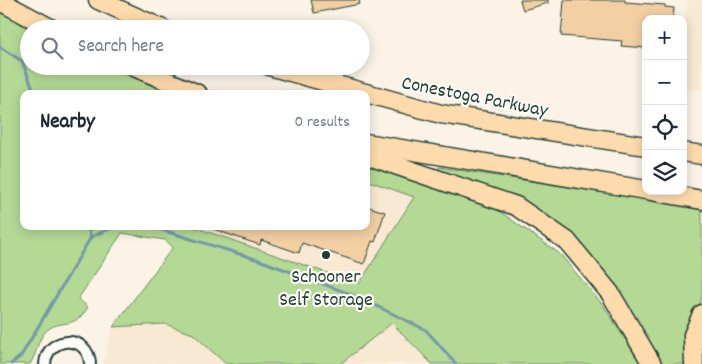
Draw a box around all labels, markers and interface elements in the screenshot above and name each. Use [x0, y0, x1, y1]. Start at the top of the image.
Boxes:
map controls [642, 15, 687, 195]
button: + [642, 15, 687, 60]
search box [20, 20, 370, 75]
icon: search [38, 34, 66, 62]
text: Search here [78, 34, 164, 61]
button: − [642, 60, 687, 105]
street label: Conestoga Parkway [399, 70, 551, 126]
button: locate [642, 105, 687, 150]
text: Nearby [40, 108, 95, 138]
text: 0 results [295, 111, 350, 134]
button: layers [642, 150, 687, 195]
marker: Schooner Self Storage [320, 249, 332, 261]
place label: Schooner Self Storage [279, 264, 373, 315]

